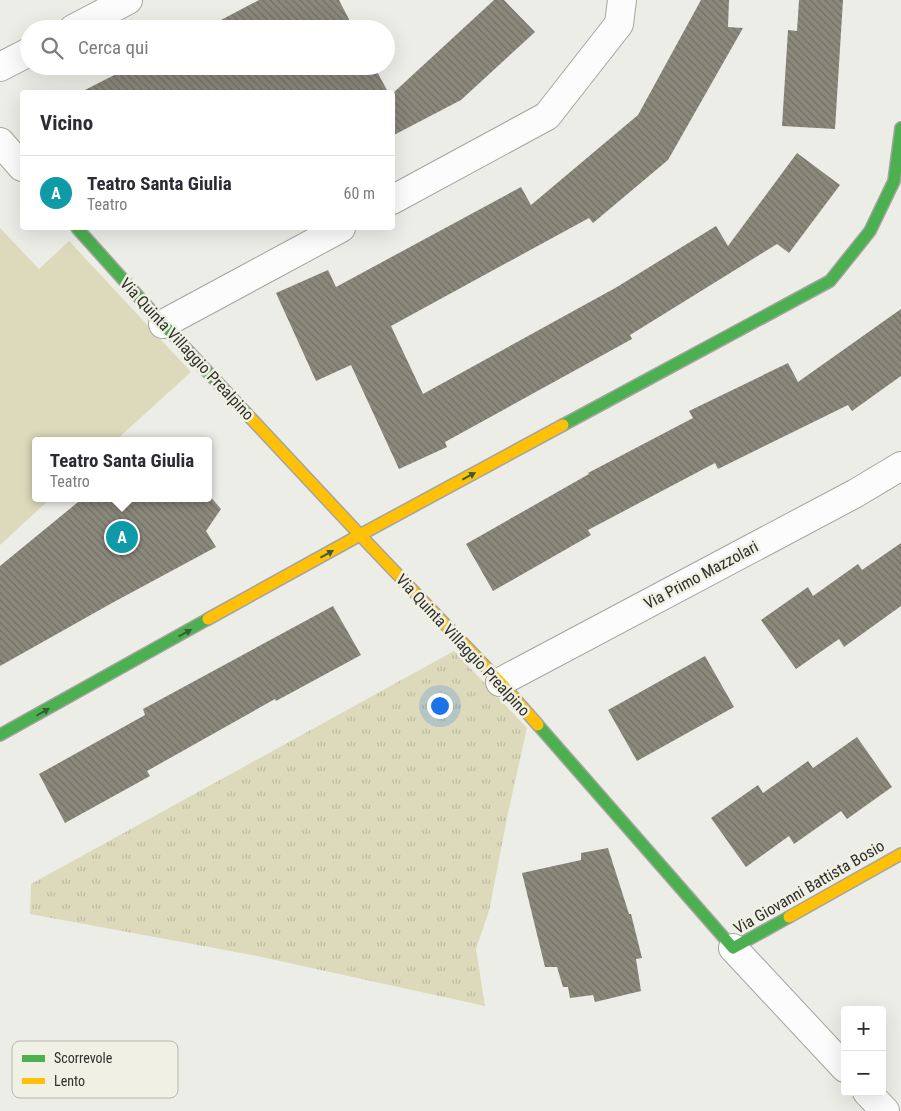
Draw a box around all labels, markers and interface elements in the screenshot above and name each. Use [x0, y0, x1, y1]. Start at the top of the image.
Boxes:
search box [20, 20, 395, 75]
icon: search [38, 34, 66, 62]
text: Cerca qui [78, 36, 149, 59]
text: Vicino [40, 111, 93, 135]
text: Teatro Santa Giulia [87, 172, 232, 195]
text: A [51, 184, 61, 203]
text: 60 m [343, 184, 375, 203]
text: Teatro [87, 195, 127, 214]
street label: Via Quinta Villaggio Prealpino [116, 274, 258, 424]
popup [32, 437, 212, 502]
text: Teatro Santa Giulia [50, 449, 194, 472]
text: Teatro [50, 472, 90, 491]
one-way arrow [462, 472, 477, 480]
pin: A [106, 518, 138, 556]
street label: Via Primo Mazzolari [641, 537, 761, 613]
one-way arrow [319, 550, 334, 558]
street label: Via Quinta Villaggio Prealpino [392, 570, 534, 720]
one-way arrow [177, 629, 192, 637]
your location [427, 693, 453, 719]
one-way arrow [35, 708, 50, 716]
street label: Via Giovanni Battista Bosio [730, 836, 888, 938]
map controls [841, 1006, 886, 1096]
button: + [841, 1006, 886, 1051]
legend [12, 1041, 178, 1098]
text: Scorrevole [54, 1050, 113, 1066]
button: − [841, 1051, 886, 1096]
text: Lento [54, 1073, 85, 1089]

